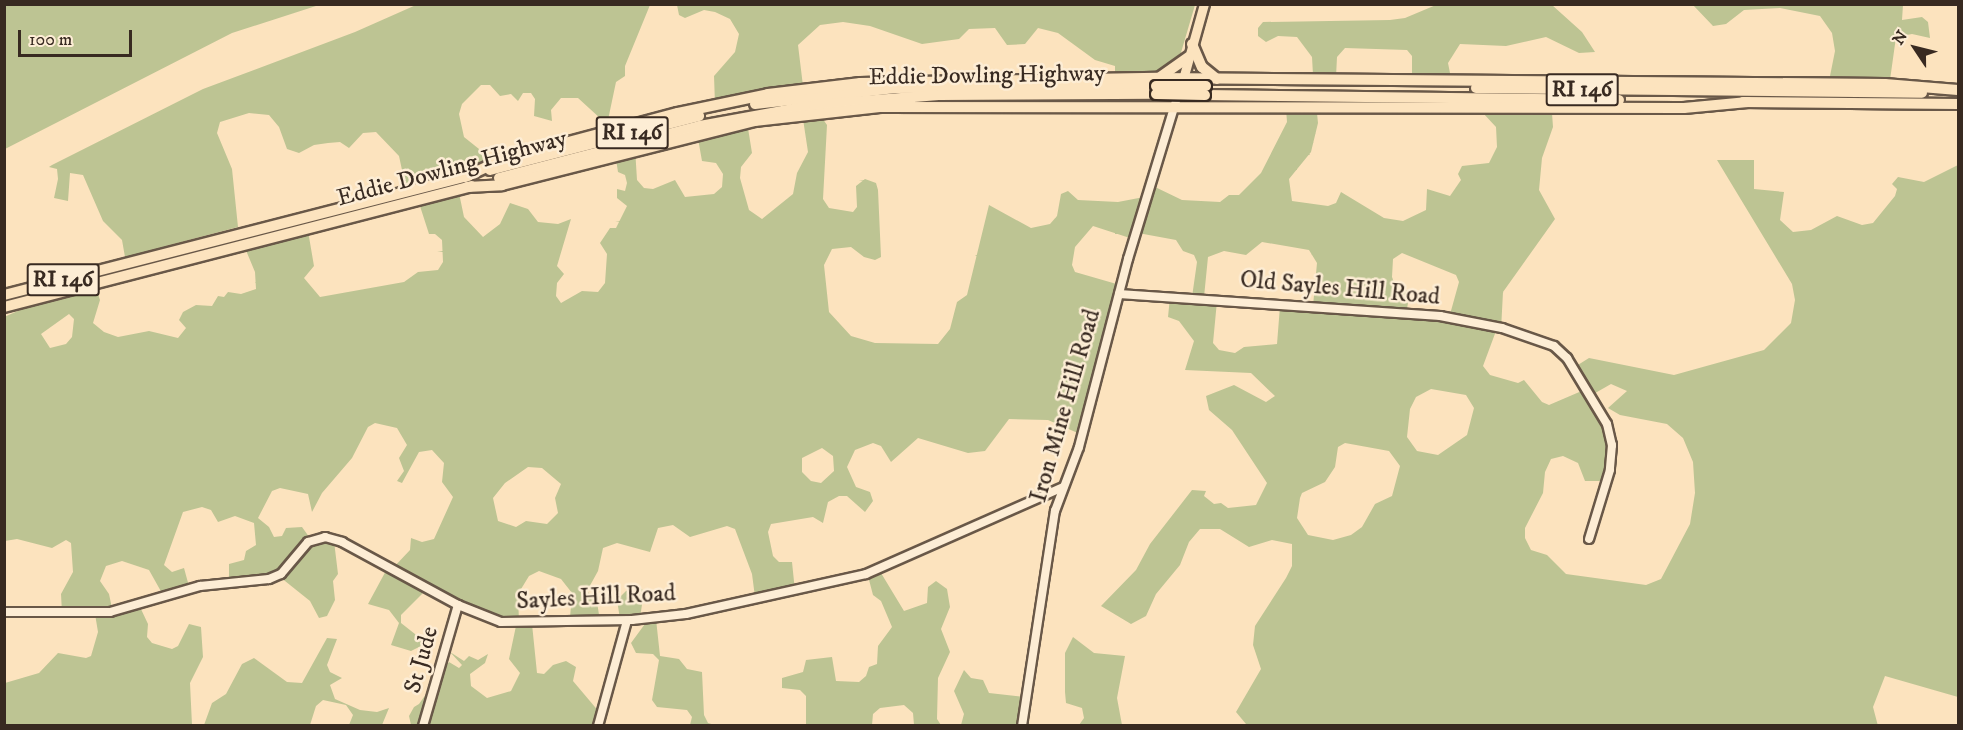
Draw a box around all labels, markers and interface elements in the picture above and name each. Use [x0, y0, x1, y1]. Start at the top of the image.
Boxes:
scale bar [21, 18, 135, 56]
north arrow [1885, 18, 1945, 78]
text: N [1888, 27, 1912, 49]
text: 100 m [29, 29, 72, 51]
street label: Eddie Dowling Highway [868, 60, 1106, 92]
road number: RI 146 [1544, 71, 1620, 109]
road number: RI 146 [594, 114, 670, 152]
street label: Eddie Dowling Highway [334, 124, 570, 214]
road number: RI 146 [26, 261, 100, 299]
street label: Old Sayles Hill Road [1239, 266, 1441, 312]
street label: Iron Mine Hill Road [1025, 306, 1107, 506]
street label: Sayles Hill Road [516, 579, 676, 617]
street label: St Jude [399, 623, 445, 697]

